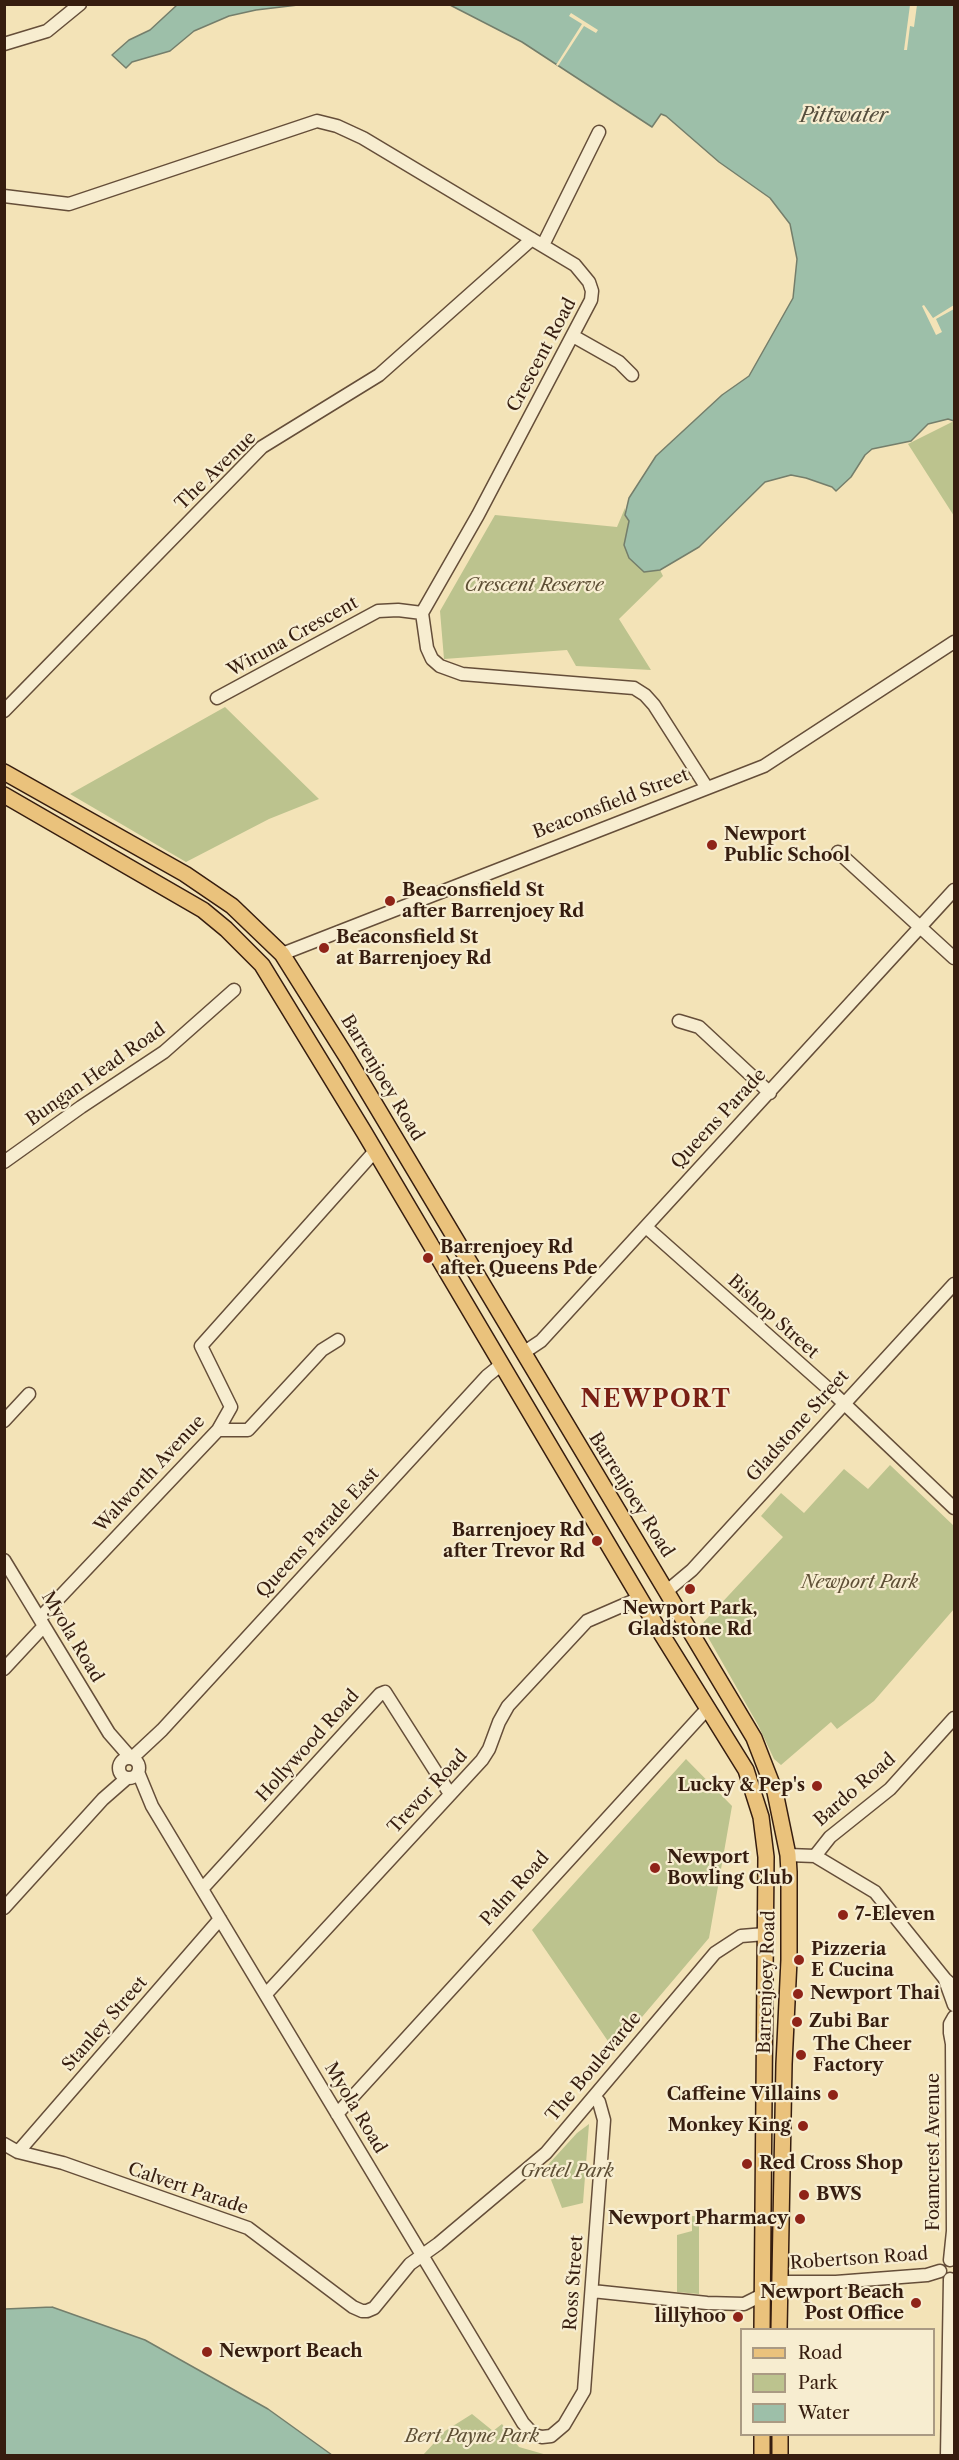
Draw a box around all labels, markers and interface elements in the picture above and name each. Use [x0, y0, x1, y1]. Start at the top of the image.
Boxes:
water label: Pittwater [800, 104, 888, 128]
street label: Crescent Road [503, 294, 581, 416]
street label: The Avenue [171, 427, 261, 515]
park label: Crescent Reserve [464, 575, 604, 597]
street label: Wiruna Crescent [224, 592, 362, 682]
street label: Beaconsfield Street [530, 764, 692, 844]
place label: Newport Public School [724, 824, 850, 866]
marker: Newport Public School [705, 838, 719, 852]
place label: Beaconsfield St after Barrenjoey Rd [402, 880, 584, 922]
marker: Beaconsfield St after Barrenjoey Rd [383, 894, 397, 908]
place label: Beaconsfield St at Barrenjoey Rd [336, 927, 492, 970]
marker: Beaconsfield St at Barrenjoey Rd [317, 941, 331, 955]
street label: Barrenjoey Road [336, 1011, 428, 1145]
street label: Bungan Head Road [22, 1019, 170, 1131]
street label: Queens Parade [667, 1064, 771, 1174]
place label: Barrenjoey Rd after Queens Pde [440, 1237, 598, 1280]
marker: Barrenjoey Rd after Queens Pde [421, 1251, 435, 1265]
street label: Bishop Street [723, 1270, 823, 1364]
street label: Gladstone Street [742, 1366, 854, 1486]
district label: NEWPORT [581, 1386, 731, 1414]
street label: Walworth Avenue [90, 1411, 210, 1537]
street label: Barrenjoey Road [584, 1428, 678, 1562]
street label: Queens Parade East [252, 1463, 384, 1603]
place label: Barrenjoey Rd after Trevor Rd [443, 1520, 585, 1562]
marker: Barrenjoey Rd after Trevor Rd [590, 1534, 604, 1548]
park label: Newport Park [802, 1572, 918, 1594]
marker: Newport Park, Gladstone Rd [683, 1582, 697, 1596]
street label: Myola Road [36, 1588, 108, 1686]
place label: Newport Park, Gladstone Rd [623, 1598, 757, 1640]
street label: Hollywood Road [252, 1685, 364, 1807]
street label: Trevor Road [384, 1746, 472, 1838]
street label: Bardo Road [810, 1749, 900, 1831]
place label: Lucky & Pep's [678, 1775, 805, 1797]
marker: Lucky & Pep's [810, 1779, 824, 1793]
street label: Palm Road [476, 1847, 554, 1931]
place label: Newport Bowling Club [667, 1847, 793, 1890]
marker: Newport Bowling Club [648, 1861, 662, 1875]
place label: 7-Eleven [855, 1904, 935, 1926]
marker: 7-Eleven [836, 1908, 850, 1922]
street label: Barrenjoey Road [754, 1910, 780, 2054]
place label: Pizzeria E Cucina [811, 1939, 894, 1982]
marker: Pizzeria E Cucina [792, 1953, 806, 1967]
street label: Stanley Street [58, 1972, 152, 2076]
place label: Newport Thai [810, 1983, 940, 2005]
marker: Newport Thai [791, 1987, 805, 2001]
street label: The Boulevarde [542, 2008, 646, 2126]
place label: Zubi Bar [809, 2011, 889, 2033]
marker: Zubi Bar [790, 2015, 804, 2029]
place label: The Cheer Factory [813, 2034, 912, 2076]
marker: The Cheer Factory [794, 2048, 808, 2062]
street label: Myola Road [319, 2059, 391, 2157]
street label: Foamcrest Avenue [923, 2073, 945, 2231]
place label: Caffeine Villains [667, 2084, 821, 2106]
marker: Caffeine Villains [826, 2088, 840, 2102]
place label: Monkey King [668, 2115, 791, 2137]
marker: Monkey King [796, 2119, 810, 2133]
place label: Red Cross Shop [759, 2153, 903, 2175]
marker: Red Cross Shop [740, 2157, 754, 2171]
street label: Calvert Parade [125, 2158, 251, 2220]
park label: Gretel Park [520, 2161, 614, 2183]
place label: BWS [816, 2184, 862, 2206]
marker: BWS [797, 2188, 811, 2202]
place label: Newport Pharmacy [608, 2208, 788, 2230]
marker: Newport Pharmacy [793, 2212, 807, 2226]
street label: Ross Street [560, 2235, 588, 2331]
street label: Robertson Road [789, 2243, 929, 2275]
place label: Newport Beach Post Office [760, 2282, 904, 2324]
marker: Newport Beach Post Office [909, 2296, 923, 2310]
place label: lillyhoo [654, 2306, 726, 2328]
marker: lillyhoo [731, 2310, 745, 2324]
legend [740, 2328, 935, 2436]
place label: Newport Beach [219, 2341, 363, 2363]
text: Road [798, 2342, 843, 2364]
marker: Newport Beach [200, 2345, 214, 2359]
text: Park [798, 2372, 837, 2394]
text: Water [798, 2402, 850, 2424]
park label: Bert Payne Park [405, 2426, 539, 2448]

